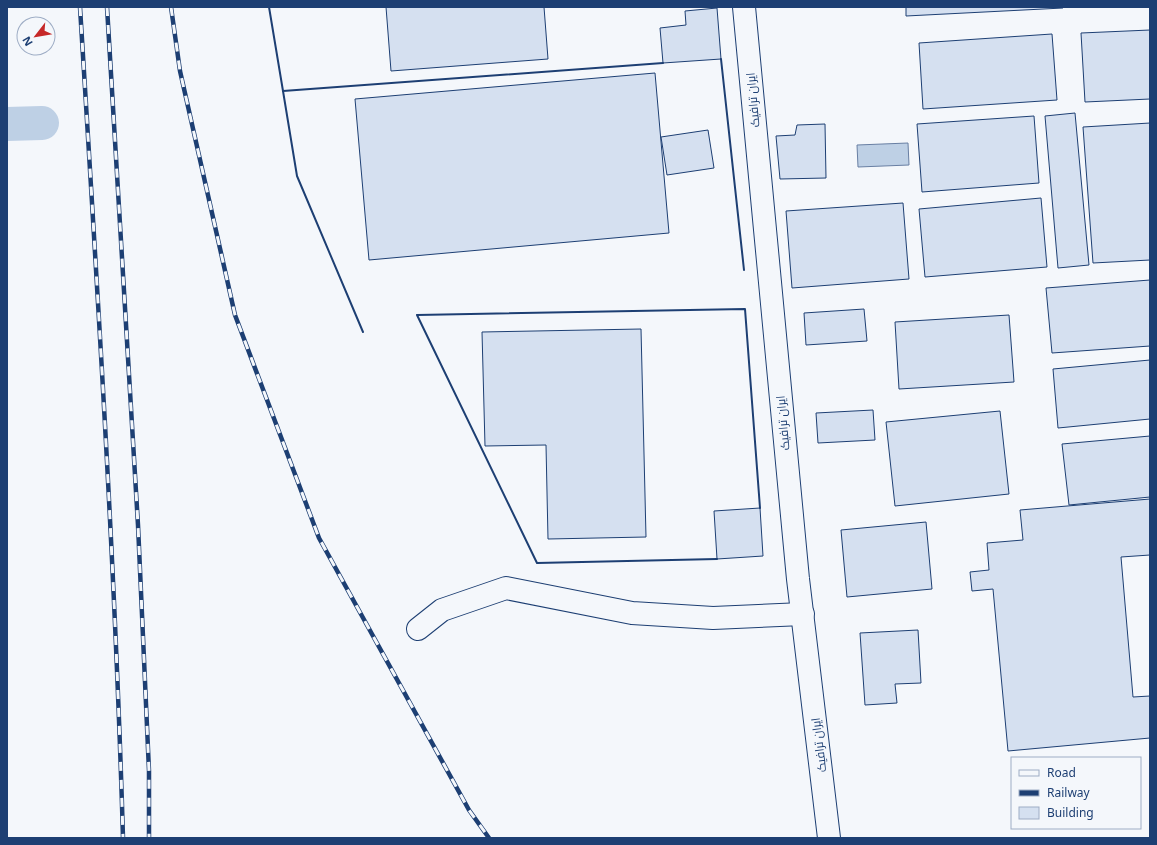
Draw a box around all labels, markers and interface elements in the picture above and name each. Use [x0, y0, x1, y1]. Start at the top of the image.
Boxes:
north arrow [16, 16, 56, 56]
text: N [18, 34, 36, 49]
street label: ایران ترافیک [742, 72, 763, 128]
street label: ایران ترافیک [772, 395, 793, 451]
street label: ایران ترافیک [807, 717, 830, 773]
legend [1011, 757, 1141, 829]
text: Road [1047, 764, 1076, 781]
text: Railway [1047, 784, 1091, 801]
text: Building [1047, 804, 1094, 821]

